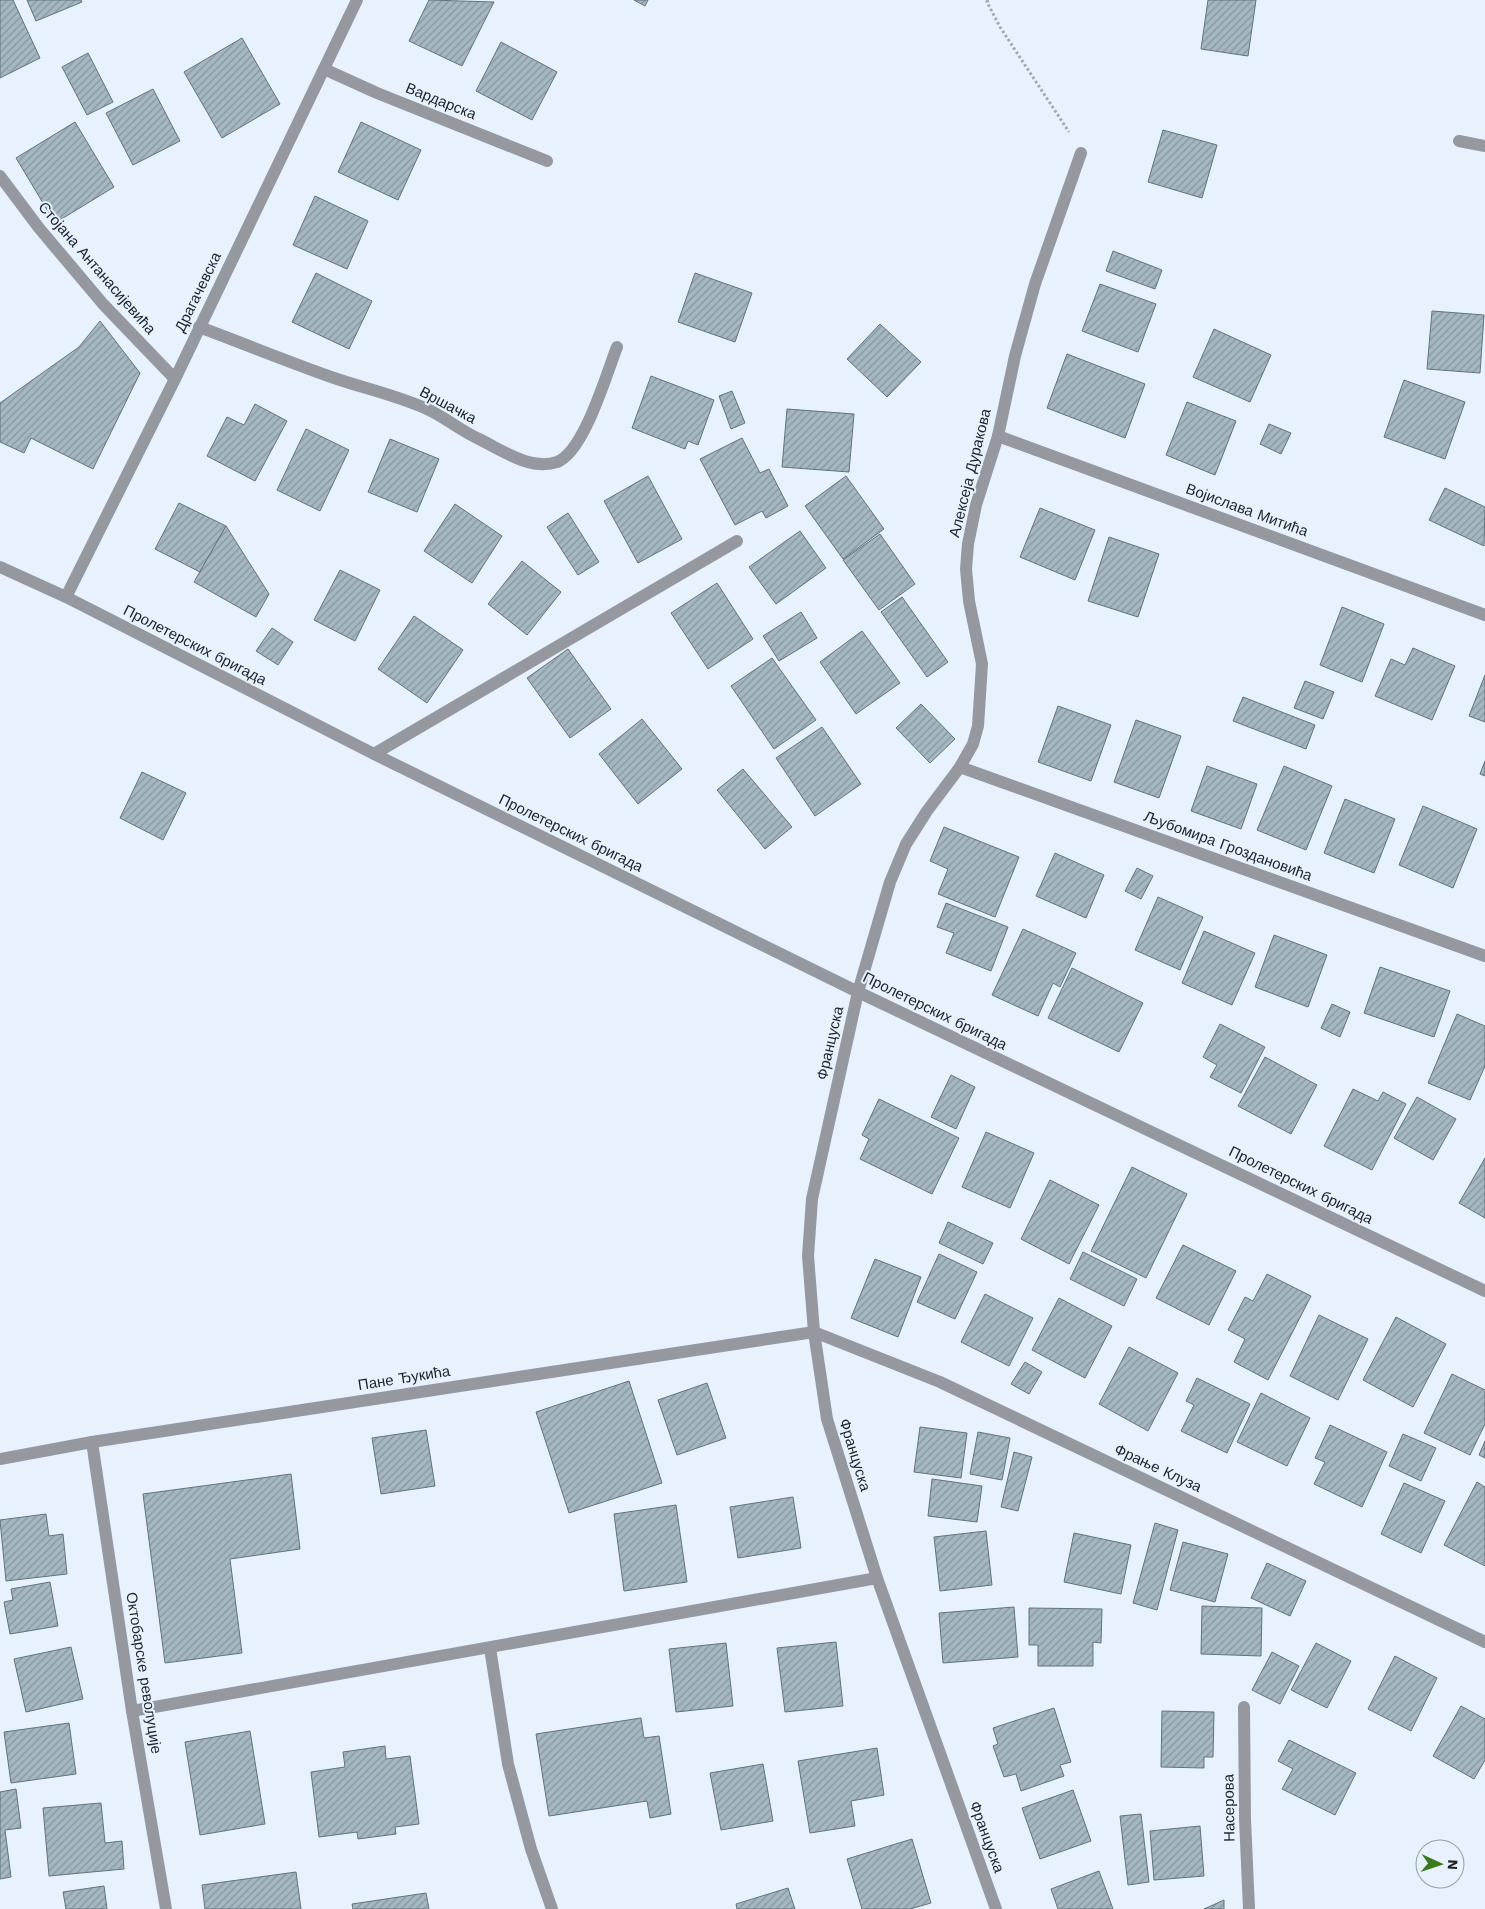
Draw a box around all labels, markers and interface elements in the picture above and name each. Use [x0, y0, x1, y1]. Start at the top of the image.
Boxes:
street label: Вардарска [403, 79, 480, 124]
street label: Стојана Антанасијевића [34, 198, 160, 338]
street label: Драгачевска [171, 249, 225, 335]
street label: Вршачка [417, 383, 480, 428]
street label: Алексеја Дуракова [945, 406, 995, 539]
street label: Војислава Митића [1183, 480, 1311, 541]
street label: Пролетерских бригада [120, 601, 270, 689]
street label: Пролетерских бригада [496, 790, 647, 876]
street label: Љубомира Гроздановића [1141, 807, 1315, 885]
street label: Пролетерских бригада [860, 968, 1011, 1054]
street label: Француска [813, 1004, 847, 1082]
street label: Пролетерских бригада [1226, 1142, 1377, 1228]
street label: Пане Ђукића [357, 1362, 452, 1394]
street label: Француска [835, 1416, 875, 1494]
street label: Фрање Клуза [1112, 1440, 1205, 1496]
street label: Октобарске револуције [122, 1591, 166, 1755]
street label: Насерова [1219, 1773, 1239, 1842]
street label: Француска [966, 1799, 1009, 1876]
north arrow [1415, 1839, 1465, 1889]
text: N [1445, 1859, 1461, 1870]

